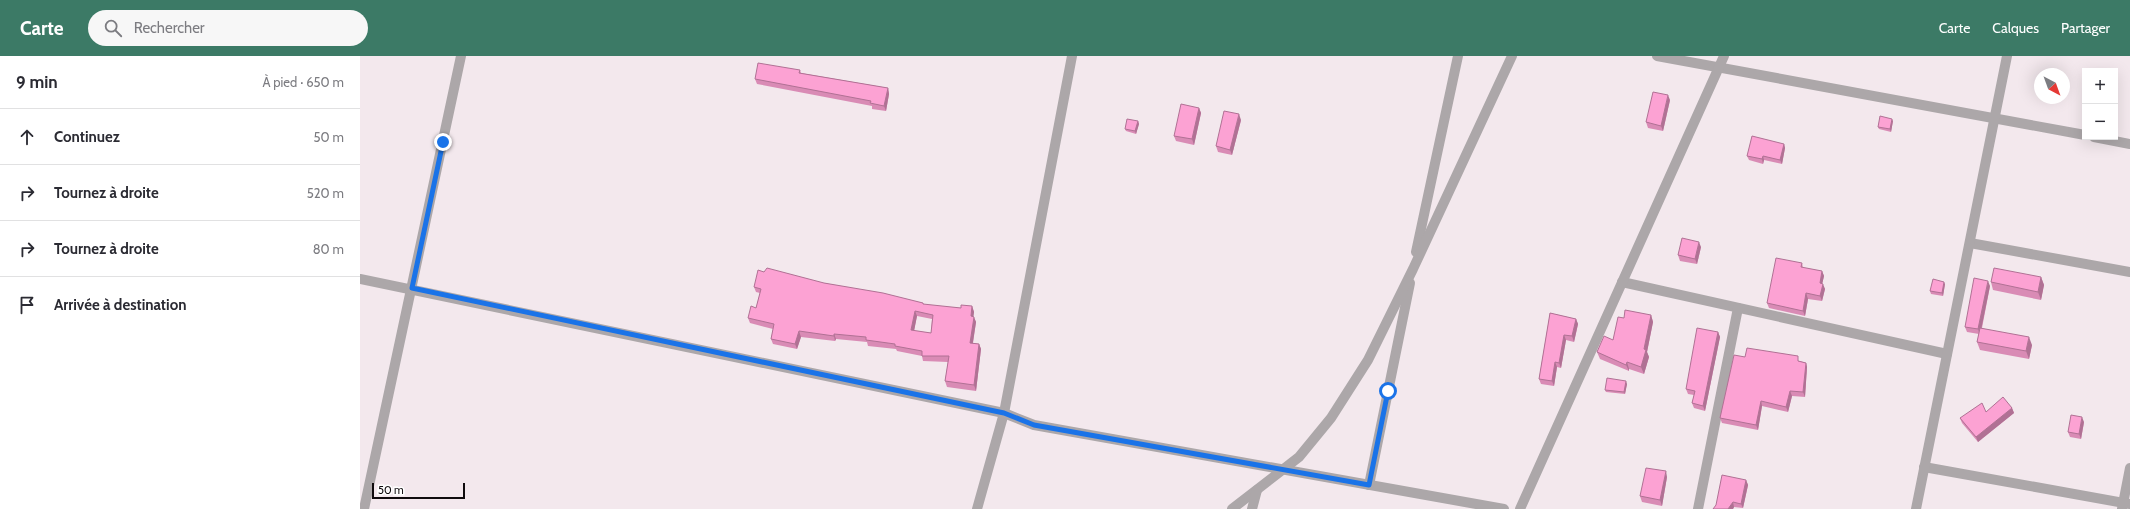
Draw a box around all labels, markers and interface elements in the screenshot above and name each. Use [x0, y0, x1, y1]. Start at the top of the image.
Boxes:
search box [88, 10, 368, 46]
text: Carte [20, 17, 64, 40]
icon: search [102, 17, 124, 39]
text: Rechercher [134, 19, 205, 37]
text: Carte [1939, 19, 1970, 37]
text: Calques [1992, 19, 2039, 37]
text: Partager [2061, 19, 2110, 37]
north arrow [2034, 68, 2070, 104]
map controls [2082, 68, 2118, 140]
button: + [2082, 68, 2118, 104]
text: 9 min [16, 72, 58, 92]
text: À pied · 650 m [262, 74, 344, 90]
button: − [2082, 104, 2118, 140]
icon: ahead [16, 126, 38, 148]
text: Continuez [54, 128, 120, 146]
text: 50 m [314, 129, 344, 145]
route end [434, 133, 452, 151]
icon: right [16, 182, 38, 204]
text: Tournez à droite [54, 184, 159, 202]
text: 520 m [307, 185, 344, 201]
icon: right [16, 238, 38, 260]
text: Tournez à droite [54, 240, 159, 258]
text: 80 m [313, 241, 344, 257]
icon: arrive [16, 294, 38, 316]
text: Arrivée à destination [54, 296, 186, 314]
route start [1379, 382, 1397, 400]
scale bar [372, 481, 465, 500]
text: 50 m [378, 483, 404, 497]

